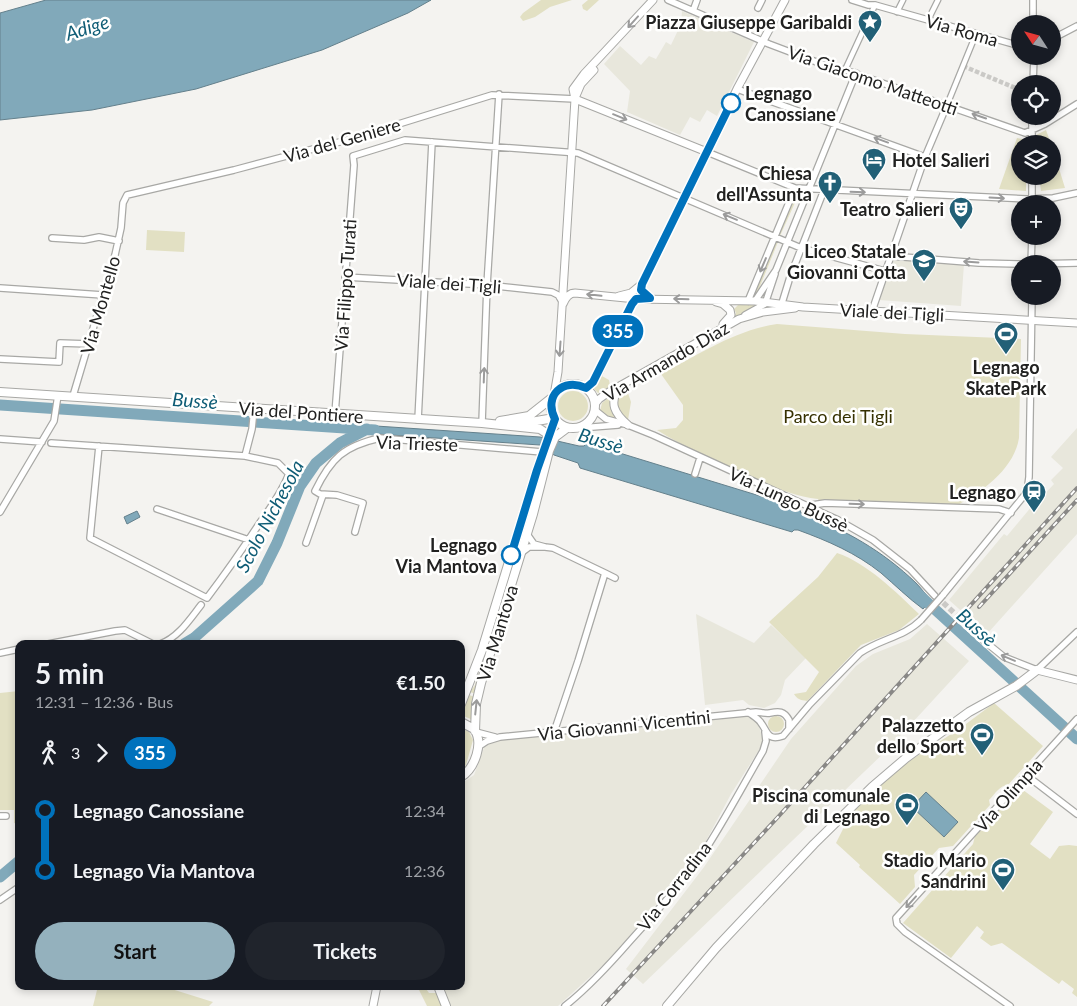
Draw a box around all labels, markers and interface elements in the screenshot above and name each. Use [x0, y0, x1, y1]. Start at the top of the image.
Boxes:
place icon: Piazza Giuseppe Garibaldi [857, 9, 883, 43]
street label: Via Roma [923, 9, 1001, 51]
water label: Adige [62, 10, 112, 45]
place label: Piazza Giuseppe Garibaldi [645, 11, 852, 33]
one-way arrow [627, 15, 639, 28]
north arrow [1011, 15, 1061, 65]
map controls [1011, 15, 1061, 305]
street label: Via Giacomo Matteotti [785, 41, 961, 119]
button: locate [1011, 75, 1061, 125]
place label: Legnago Canossiane [745, 82, 836, 125]
marker: Legnago Canossiane [721, 93, 741, 113]
one-way arrow [972, 111, 988, 121]
street label: Via del Geniere [281, 113, 403, 167]
one-way arrow [612, 113, 628, 122]
one-way arrow [873, 135, 889, 144]
button: layers [1011, 135, 1061, 185]
hotel icon: Hotel Salieri [861, 147, 887, 181]
place label: Hotel Salieri [892, 149, 990, 171]
place label: Chiesa dell'Assunta [716, 162, 812, 205]
church icon: Chiesa dell'Assunta [817, 170, 843, 204]
one-way arrow [849, 187, 865, 196]
one-way arrow [988, 193, 1004, 202]
button: + [1011, 195, 1061, 245]
theatre icon: Teatro Salieri [948, 196, 974, 230]
place label: Teatro Salieri [840, 198, 944, 220]
one-way arrow [723, 212, 738, 222]
street label: Via Filippo Turati [329, 218, 361, 352]
place label: Liceo Statale Giovanni Cotta [787, 240, 906, 283]
school or university icon: Liceo Statale Giovanni Cotta [911, 248, 937, 282]
street label: Via Montello [75, 253, 125, 357]
button: − [1011, 255, 1061, 305]
one-way arrow [758, 257, 767, 273]
one-way arrow [964, 258, 980, 267]
street label: Viale dei Tigli [396, 268, 502, 298]
one-way arrow [586, 290, 602, 300]
one-way arrow [673, 295, 689, 304]
street label: Viale dei Tigli [839, 298, 945, 326]
line badge: 355 [589, 315, 647, 347]
street label: Via Armando Diaz [599, 316, 733, 406]
text: 355 [602, 320, 634, 342]
sports icon: Legnago SkatePark [993, 321, 1019, 355]
one-way arrow [555, 341, 564, 357]
place label: Legnago SkatePark [966, 356, 1047, 399]
one-way arrow [479, 367, 488, 383]
water label: Bussè [171, 387, 219, 413]
street label: Via del Pontiere [238, 397, 364, 427]
park label: Parco dei Tigli [783, 405, 893, 427]
water label: Bussè [576, 422, 626, 458]
street label: Via Trieste [376, 431, 458, 455]
water label: Scolo Nichesola [230, 456, 308, 576]
street label: Via Lungo Bussè [726, 462, 852, 536]
station icon: Legnago [1021, 479, 1047, 513]
place label: Legnago [949, 481, 1016, 503]
one-way arrow [849, 499, 865, 509]
place label: Legnago Via Mantova [394, 534, 497, 577]
marker: Legnago Via Mantova [501, 545, 521, 565]
street label: Via Mantova [472, 582, 522, 684]
water label: Bussè [952, 603, 1002, 651]
one-way arrow [1001, 652, 1016, 662]
text: 5 min [35, 656, 104, 690]
text: €1.50 [396, 671, 445, 694]
text: 12:31 – 12:36 · Bus [35, 692, 173, 711]
one-way arrow [471, 699, 481, 715]
street label: Via Giovanni Vicentini [537, 705, 711, 745]
place label: Palazzetto dello Sport [877, 714, 964, 757]
sports icon: Palazzetto dello Sport [969, 722, 995, 756]
icon: walk [35, 739, 63, 767]
icon: forward [88, 739, 116, 767]
text: 355 [134, 742, 166, 764]
text: 3 [71, 743, 80, 762]
street label: Via Olimpia [969, 754, 1047, 836]
place label: Piscina comunale di Legnago [752, 784, 890, 827]
sports icon: Piscina comunale di Legnago [894, 792, 920, 826]
text: Legnago Canossiane [73, 799, 244, 822]
text: 12:34 [404, 801, 445, 820]
street label: Via Corradina [632, 837, 716, 935]
place label: Stadio Mario Sandrini [884, 849, 986, 892]
sports icon: Stadio Mario Sandrini [990, 857, 1016, 891]
text: Legnago Via Mantova [73, 859, 255, 882]
text: 12:36 [404, 861, 445, 880]
one-way arrow [905, 895, 917, 908]
button: Start [35, 922, 235, 980]
button: Tickets [245, 922, 445, 980]

